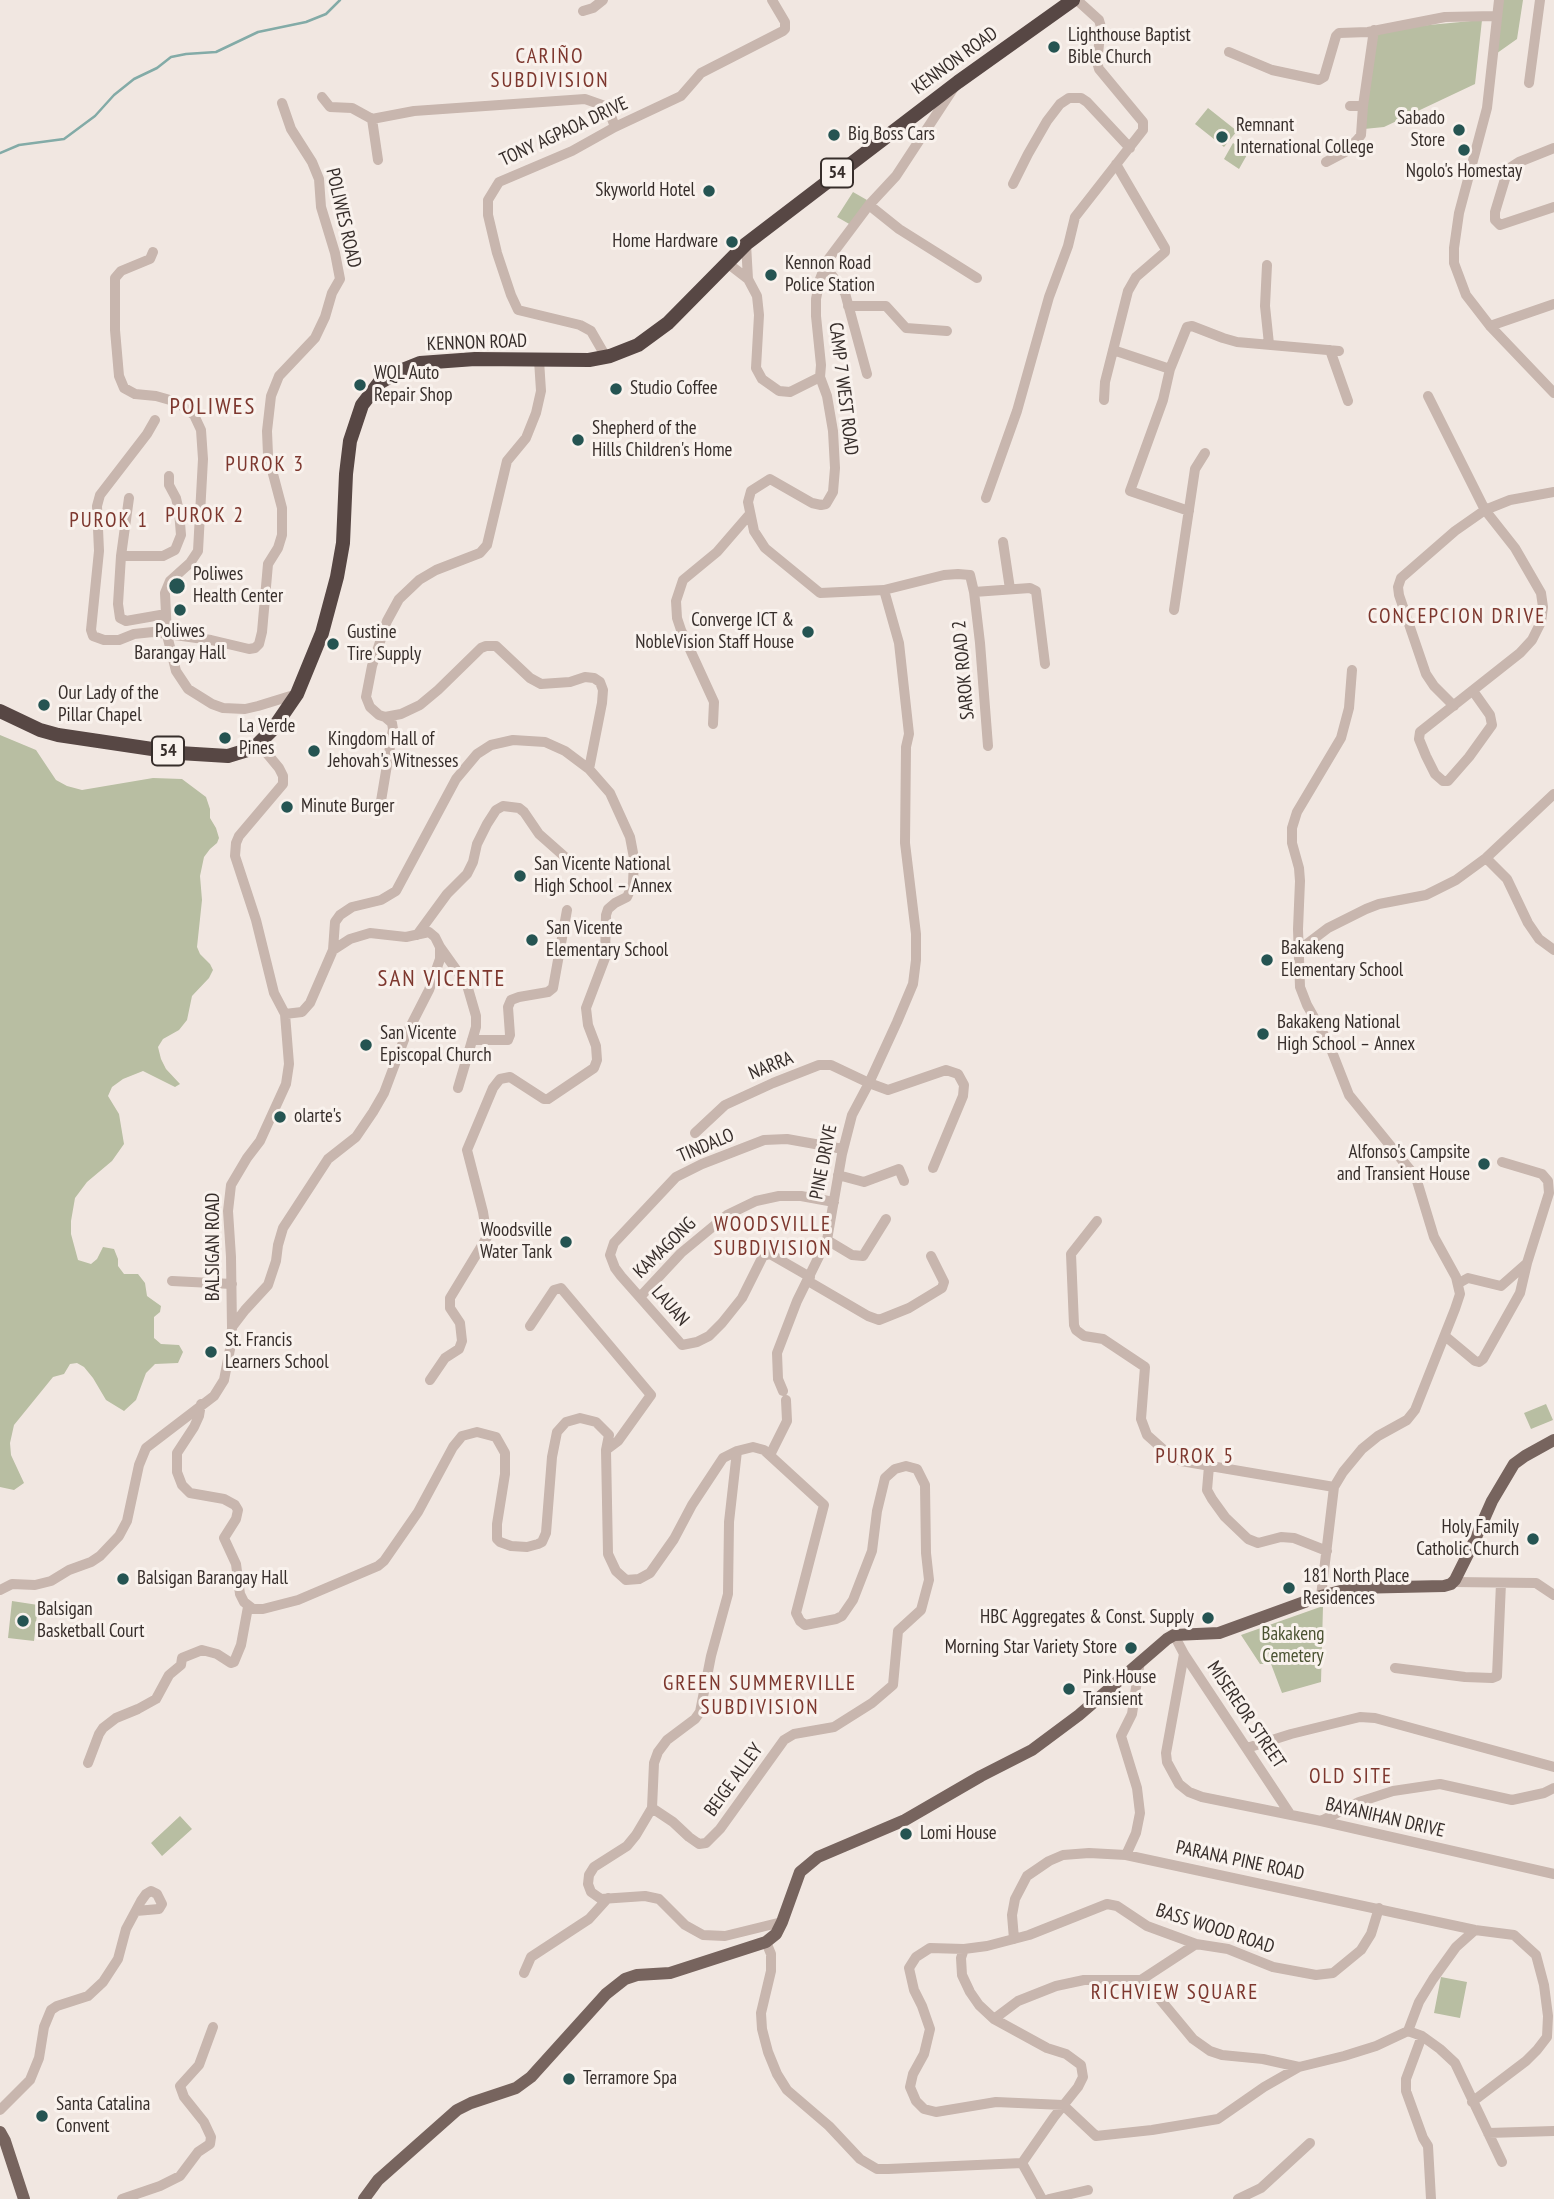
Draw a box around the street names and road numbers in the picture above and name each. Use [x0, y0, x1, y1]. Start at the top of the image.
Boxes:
street label: KENNON ROAD [908, 22, 1002, 100]
street label: TONY AGPAOA DRIVE [496, 92, 632, 172]
road number: 54 [821, 158, 853, 188]
street label: POLIWES ROAD [320, 166, 366, 270]
street label: CAMP 7 WEST ROAD [824, 321, 862, 457]
street label: KENNON ROAD [427, 330, 527, 356]
street label: SAROK ROAD 2 [948, 619, 980, 721]
road number: 54 [152, 736, 184, 766]
street label: NARRA [745, 1047, 797, 1085]
street label: PINE DRIVE [806, 1123, 842, 1201]
street label: TINDALO [674, 1124, 738, 1168]
street label: BALSIGAN ROAD [203, 1193, 225, 1301]
street label: KAMAGONG [629, 1213, 701, 1283]
street label: LAUAN [646, 1281, 694, 1331]
street label: MISEREOR STREET [1202, 1657, 1290, 1773]
street label: BEIGE ALLEY [700, 1739, 768, 1821]
street label: BAYANIHAN DRIVE [1323, 1793, 1447, 1843]
street label: PARANA PINE ROAD [1174, 1836, 1306, 1886]
street label: BASS WOOD ROAD [1153, 1899, 1277, 1959]

